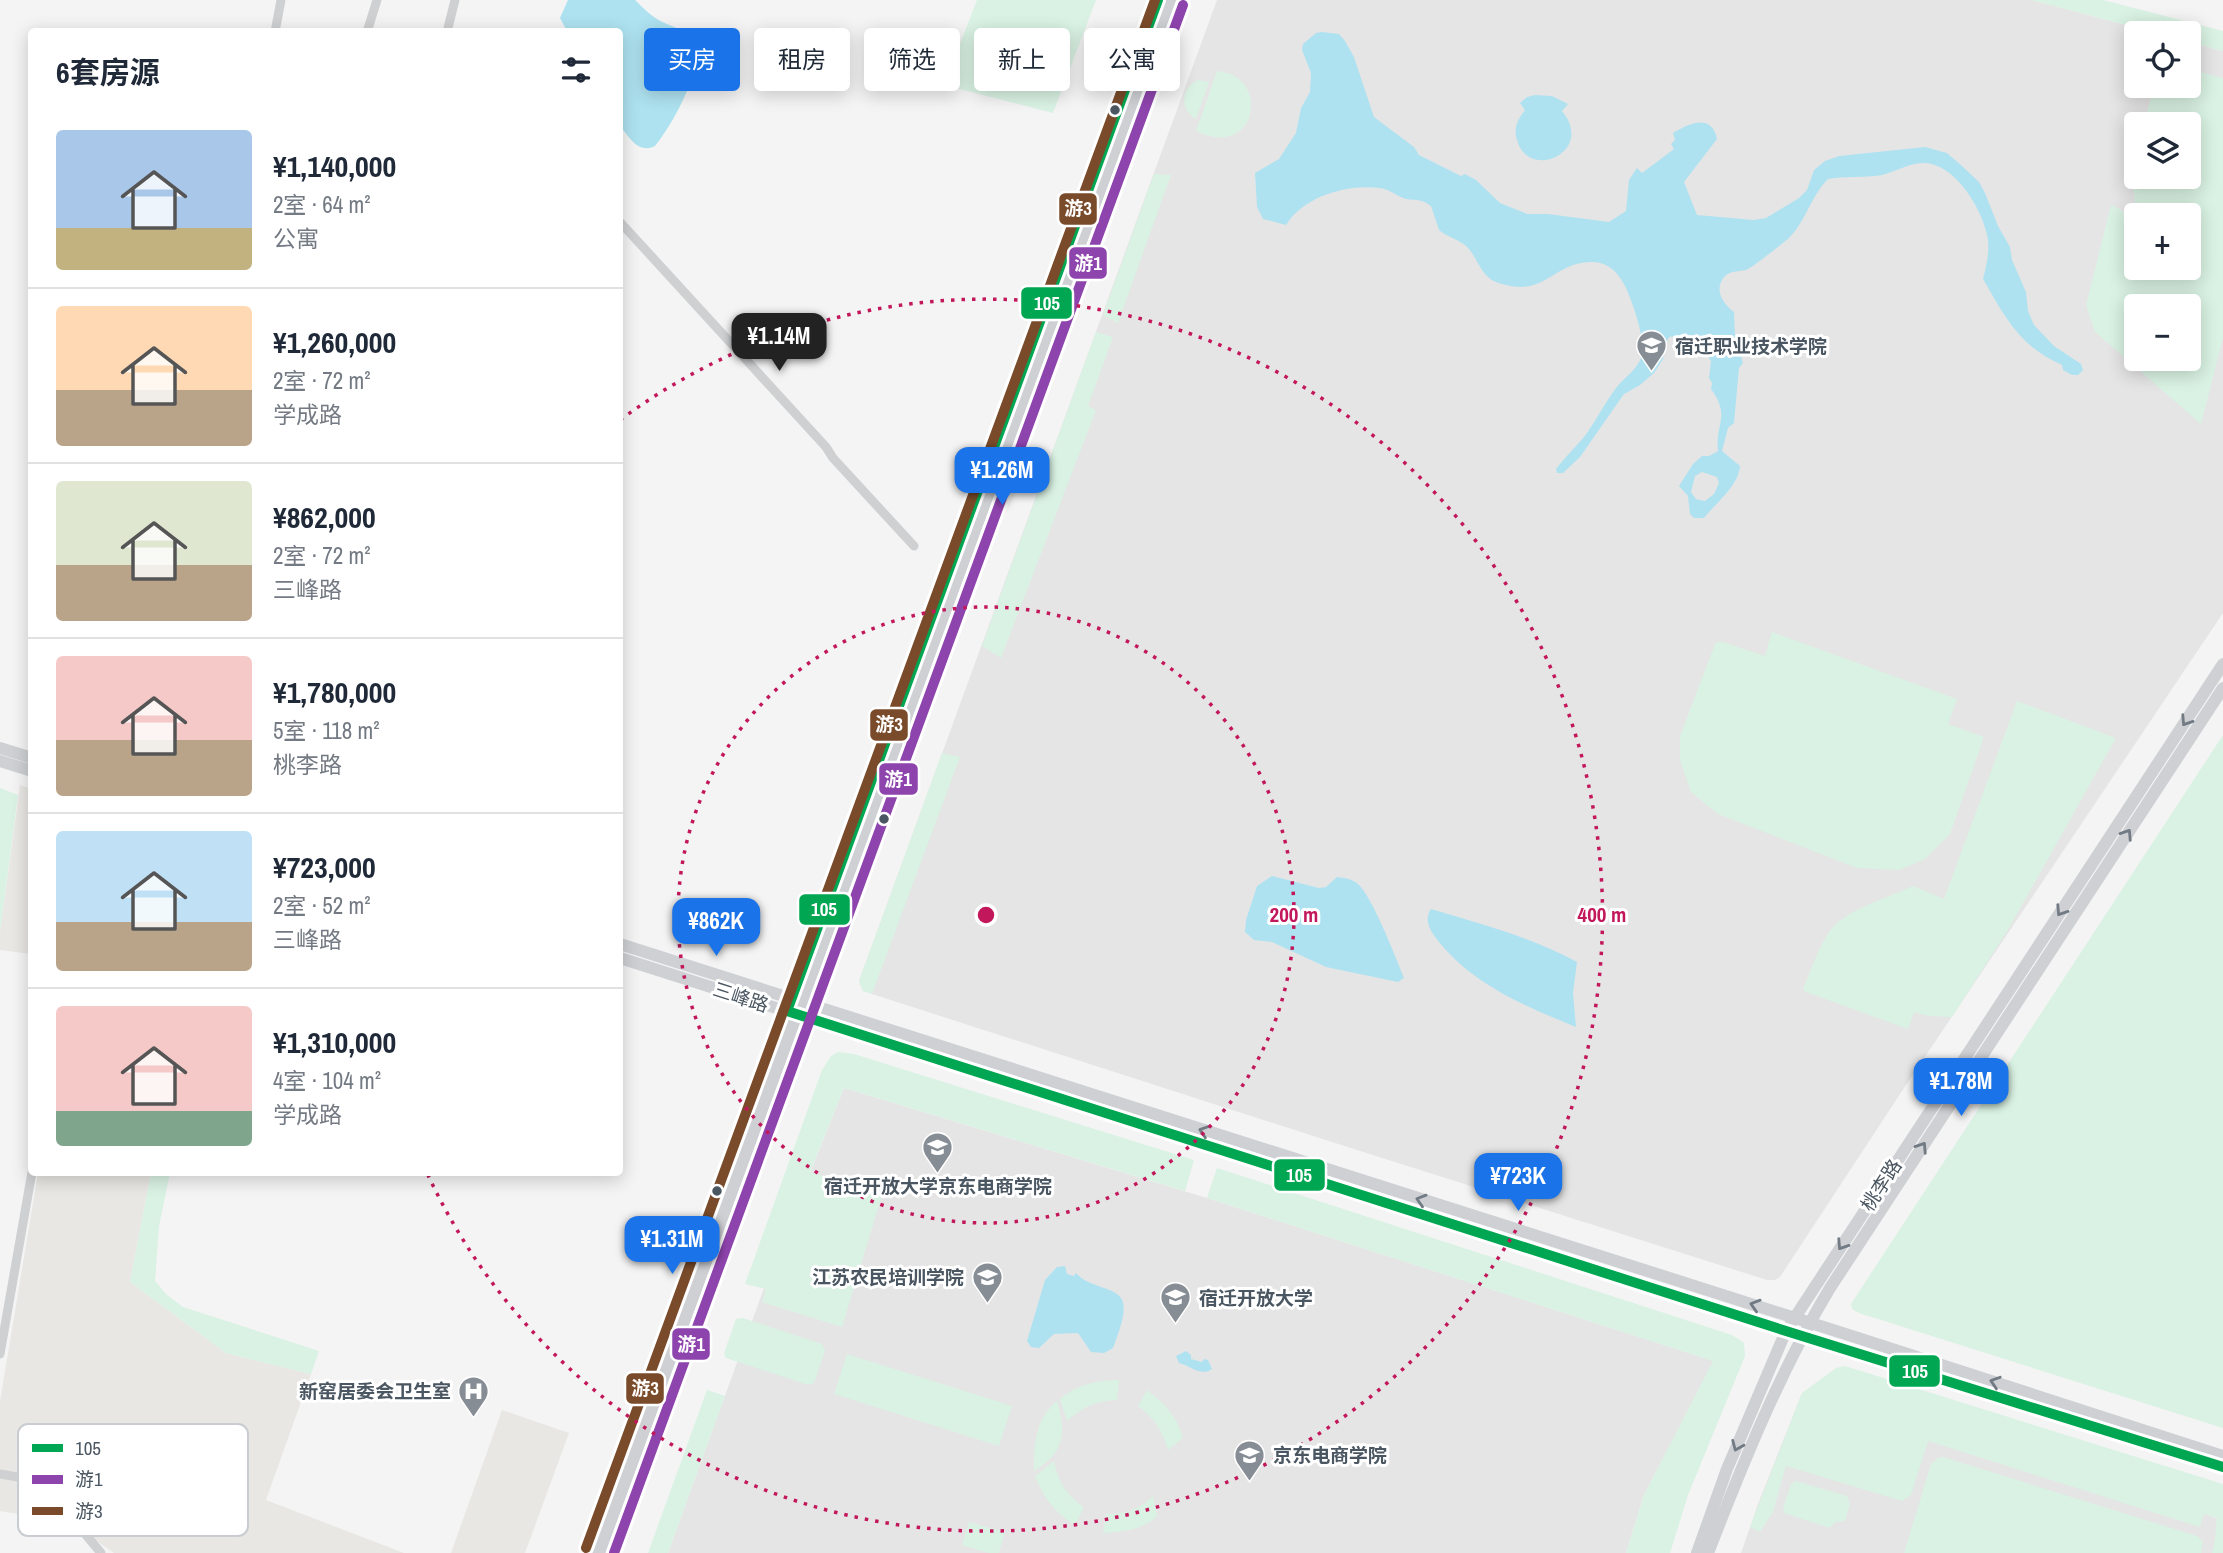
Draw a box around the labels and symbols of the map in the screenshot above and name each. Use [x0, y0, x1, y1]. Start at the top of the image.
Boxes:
unlabelled marker [1108, 103, 1122, 117]
line badge: 游3 [1058, 192, 1098, 226]
text: 游3 [1064, 195, 1092, 221]
line badge: 游1 [1068, 246, 1108, 280]
text: 游1 [1074, 250, 1102, 276]
line badge: 105 [1020, 286, 1073, 320]
text: 105 [1034, 290, 1060, 316]
pin: ¥1.14M [722, 314, 836, 373]
school or university icon: 宿迁职业技术学院 [1635, 329, 1669, 373]
place label: 宿迁职业技术学院 [1675, 333, 1827, 359]
pin: ¥1.26M [945, 448, 1059, 507]
line badge: 游3 [869, 708, 909, 742]
text: 游3 [875, 711, 903, 737]
one-way arrow [2181, 713, 2194, 726]
line badge: 游1 [878, 762, 919, 796]
text: 游1 [884, 766, 912, 792]
unlabelled marker [877, 812, 891, 826]
one-way arrow [2119, 829, 2132, 842]
line badge: 105 [798, 893, 851, 926]
text: 105 [811, 896, 837, 922]
pin: ¥862K [667, 898, 765, 958]
text: 200 m [1270, 900, 1318, 929]
text: 400 m [1578, 900, 1626, 929]
centre of rings [974, 903, 998, 927]
one-way arrow [2056, 904, 2069, 917]
street label: 三峰路 [710, 976, 772, 1018]
pin: ¥1.78M [1904, 1058, 2018, 1118]
one-way arrow [1199, 1124, 1211, 1139]
school or university icon: 宿迁开放大学京东电商学院 [921, 1130, 955, 1174]
one-way arrow [1914, 1142, 1927, 1155]
pin: ¥723K [1469, 1154, 1567, 1213]
street label: 桃李路 [1855, 1154, 1907, 1216]
line badge: 105 [1273, 1158, 1326, 1192]
text: 105 [1286, 1162, 1312, 1188]
place label: 宿迁开放大学京东电商学院 [824, 1173, 1052, 1199]
unlabelled marker [710, 1184, 724, 1198]
one-way arrow [1415, 1194, 1428, 1208]
pin: ¥1.31M [615, 1216, 729, 1276]
one-way arrow [1838, 1237, 1850, 1250]
school or university icon: 江苏农民培训学院 [970, 1260, 1004, 1304]
place label: 江苏农民培训学院 [812, 1264, 964, 1290]
school or university icon: 宿迁开放大学 [1159, 1281, 1193, 1325]
place label: 宿迁开放大学 [1199, 1285, 1313, 1311]
one-way arrow [1749, 1299, 1762, 1313]
line badge: 游1 [671, 1327, 711, 1361]
text: 游1 [677, 1331, 705, 1357]
line badge: 105 [1888, 1354, 1941, 1388]
text: 105 [1902, 1358, 1928, 1384]
line badge: 游3 [625, 1372, 665, 1405]
hospital icon: 新窑居委会卫生室 [457, 1374, 491, 1418]
text: 游3 [631, 1375, 659, 1401]
one-way arrow [1989, 1376, 2002, 1390]
place label: 新窑居委会卫生室 [299, 1378, 451, 1404]
legend [18, 1424, 248, 1536]
text: 105 [75, 1435, 101, 1461]
school or university icon: 京东电商学院 [1233, 1438, 1267, 1482]
one-way arrow [1731, 1439, 1745, 1451]
place label: 京东电商学院 [1273, 1442, 1387, 1468]
text: 游1 [75, 1466, 103, 1492]
text: 游3 [75, 1498, 103, 1524]

